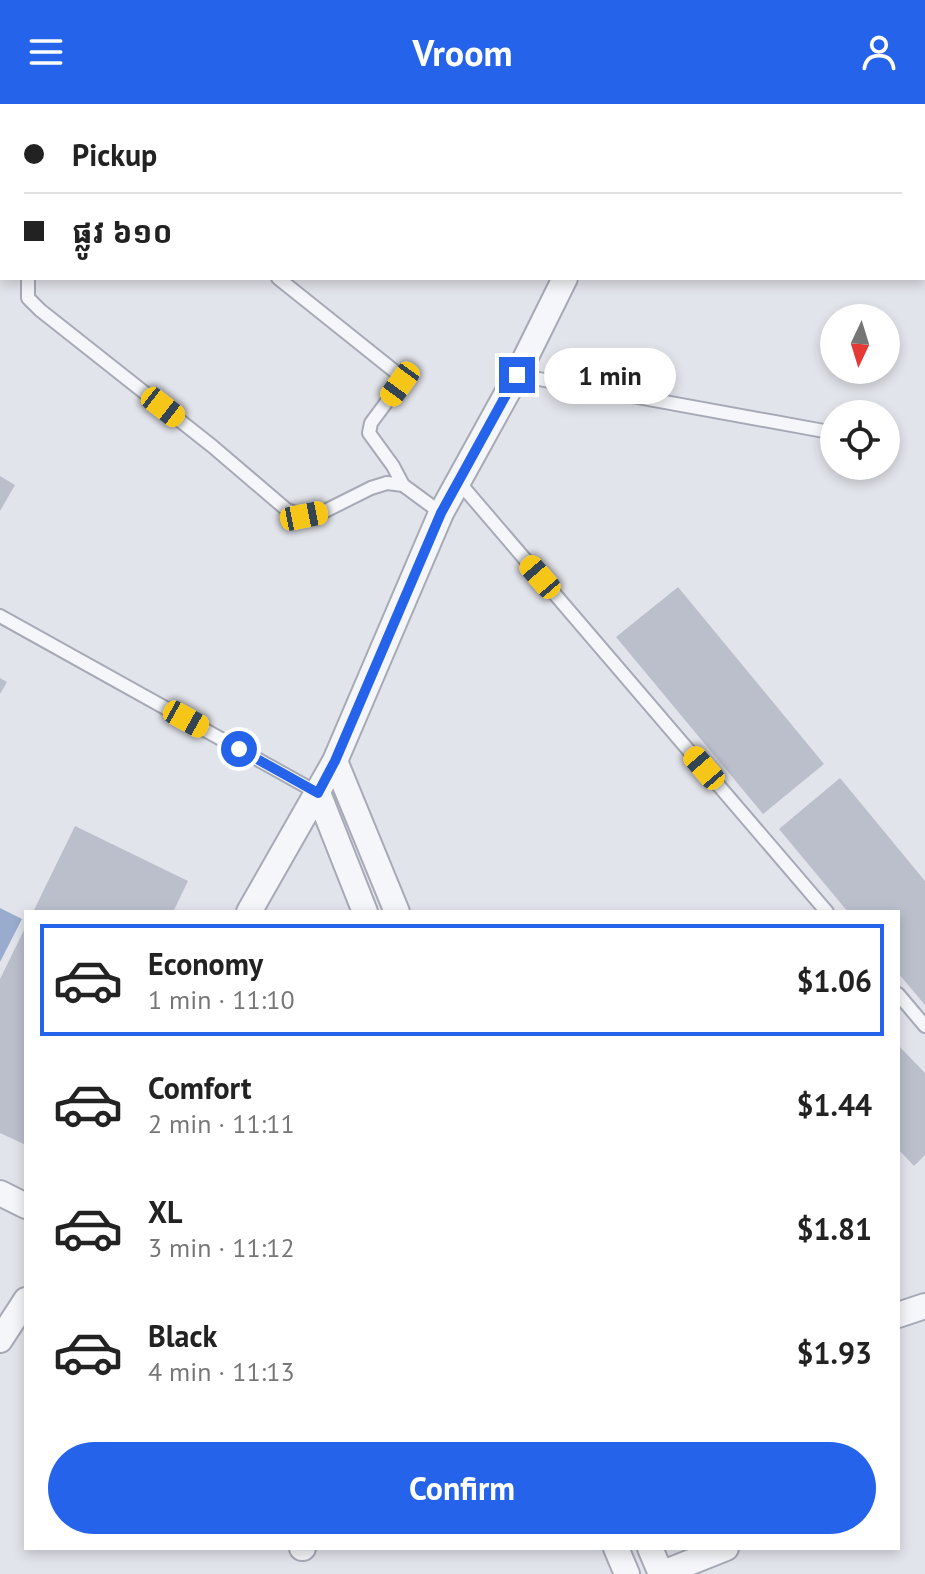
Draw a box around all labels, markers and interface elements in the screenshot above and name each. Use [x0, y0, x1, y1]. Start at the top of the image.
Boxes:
text: Vroom [413, 29, 512, 76]
icon: menu [24, 30, 68, 74]
icon: person [857, 30, 901, 74]
text: Pickup [72, 135, 157, 174]
text: ផ្លូវ ៦១០ [72, 212, 173, 251]
north arrow [820, 304, 900, 384]
map controls [820, 304, 900, 480]
callout: 1 min [545, 347, 677, 403]
route end [499, 357, 535, 393]
car [376, 358, 424, 410]
text: 1 min [578, 359, 642, 392]
car [137, 383, 189, 431]
button: locate [820, 400, 900, 480]
car [278, 500, 330, 532]
car [515, 551, 565, 603]
car [159, 697, 213, 741]
route start [221, 731, 257, 767]
car [679, 742, 729, 794]
icon: car [52, 944, 124, 1016]
text: Economy [148, 944, 263, 983]
text: $1.06 [797, 961, 872, 1000]
text: 1 min · 11:10 [148, 983, 295, 1016]
icon: car [52, 1068, 124, 1140]
text: Comfort [148, 1068, 251, 1107]
text: $1.44 [797, 1085, 872, 1124]
text: 2 min · 11:11 [148, 1107, 295, 1140]
icon: car [52, 1192, 124, 1264]
text: XL [148, 1192, 182, 1231]
text: $1.81 [797, 1209, 872, 1248]
text: 3 min · 11:12 [148, 1231, 295, 1264]
icon: car [52, 1316, 124, 1388]
text: Black [148, 1316, 217, 1355]
text: $1.93 [797, 1333, 872, 1372]
text: 4 min · 11:13 [148, 1355, 295, 1388]
button: Confirm [48, 1442, 876, 1534]

